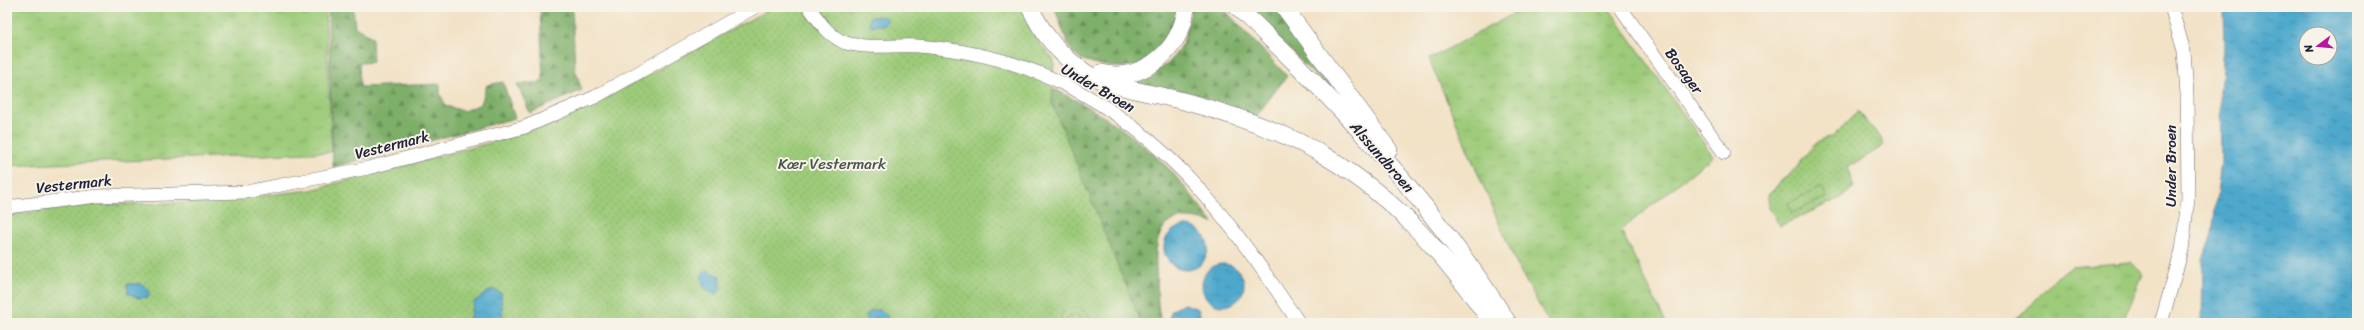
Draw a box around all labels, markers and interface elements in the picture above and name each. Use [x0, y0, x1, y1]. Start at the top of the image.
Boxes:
north arrow [2298, 26, 2338, 66]
street label: Bosager [1658, 42, 1710, 101]
text: N [2299, 42, 2319, 56]
street label: Under Broen [1056, 56, 1140, 120]
street label: Alssundbroen [1343, 114, 1421, 199]
street label: Vestermark [352, 123, 432, 167]
street label: Under Broen [2158, 125, 2184, 207]
park label: Kær Vestermark [778, 151, 887, 177]
street label: Vestermark [35, 167, 113, 201]

